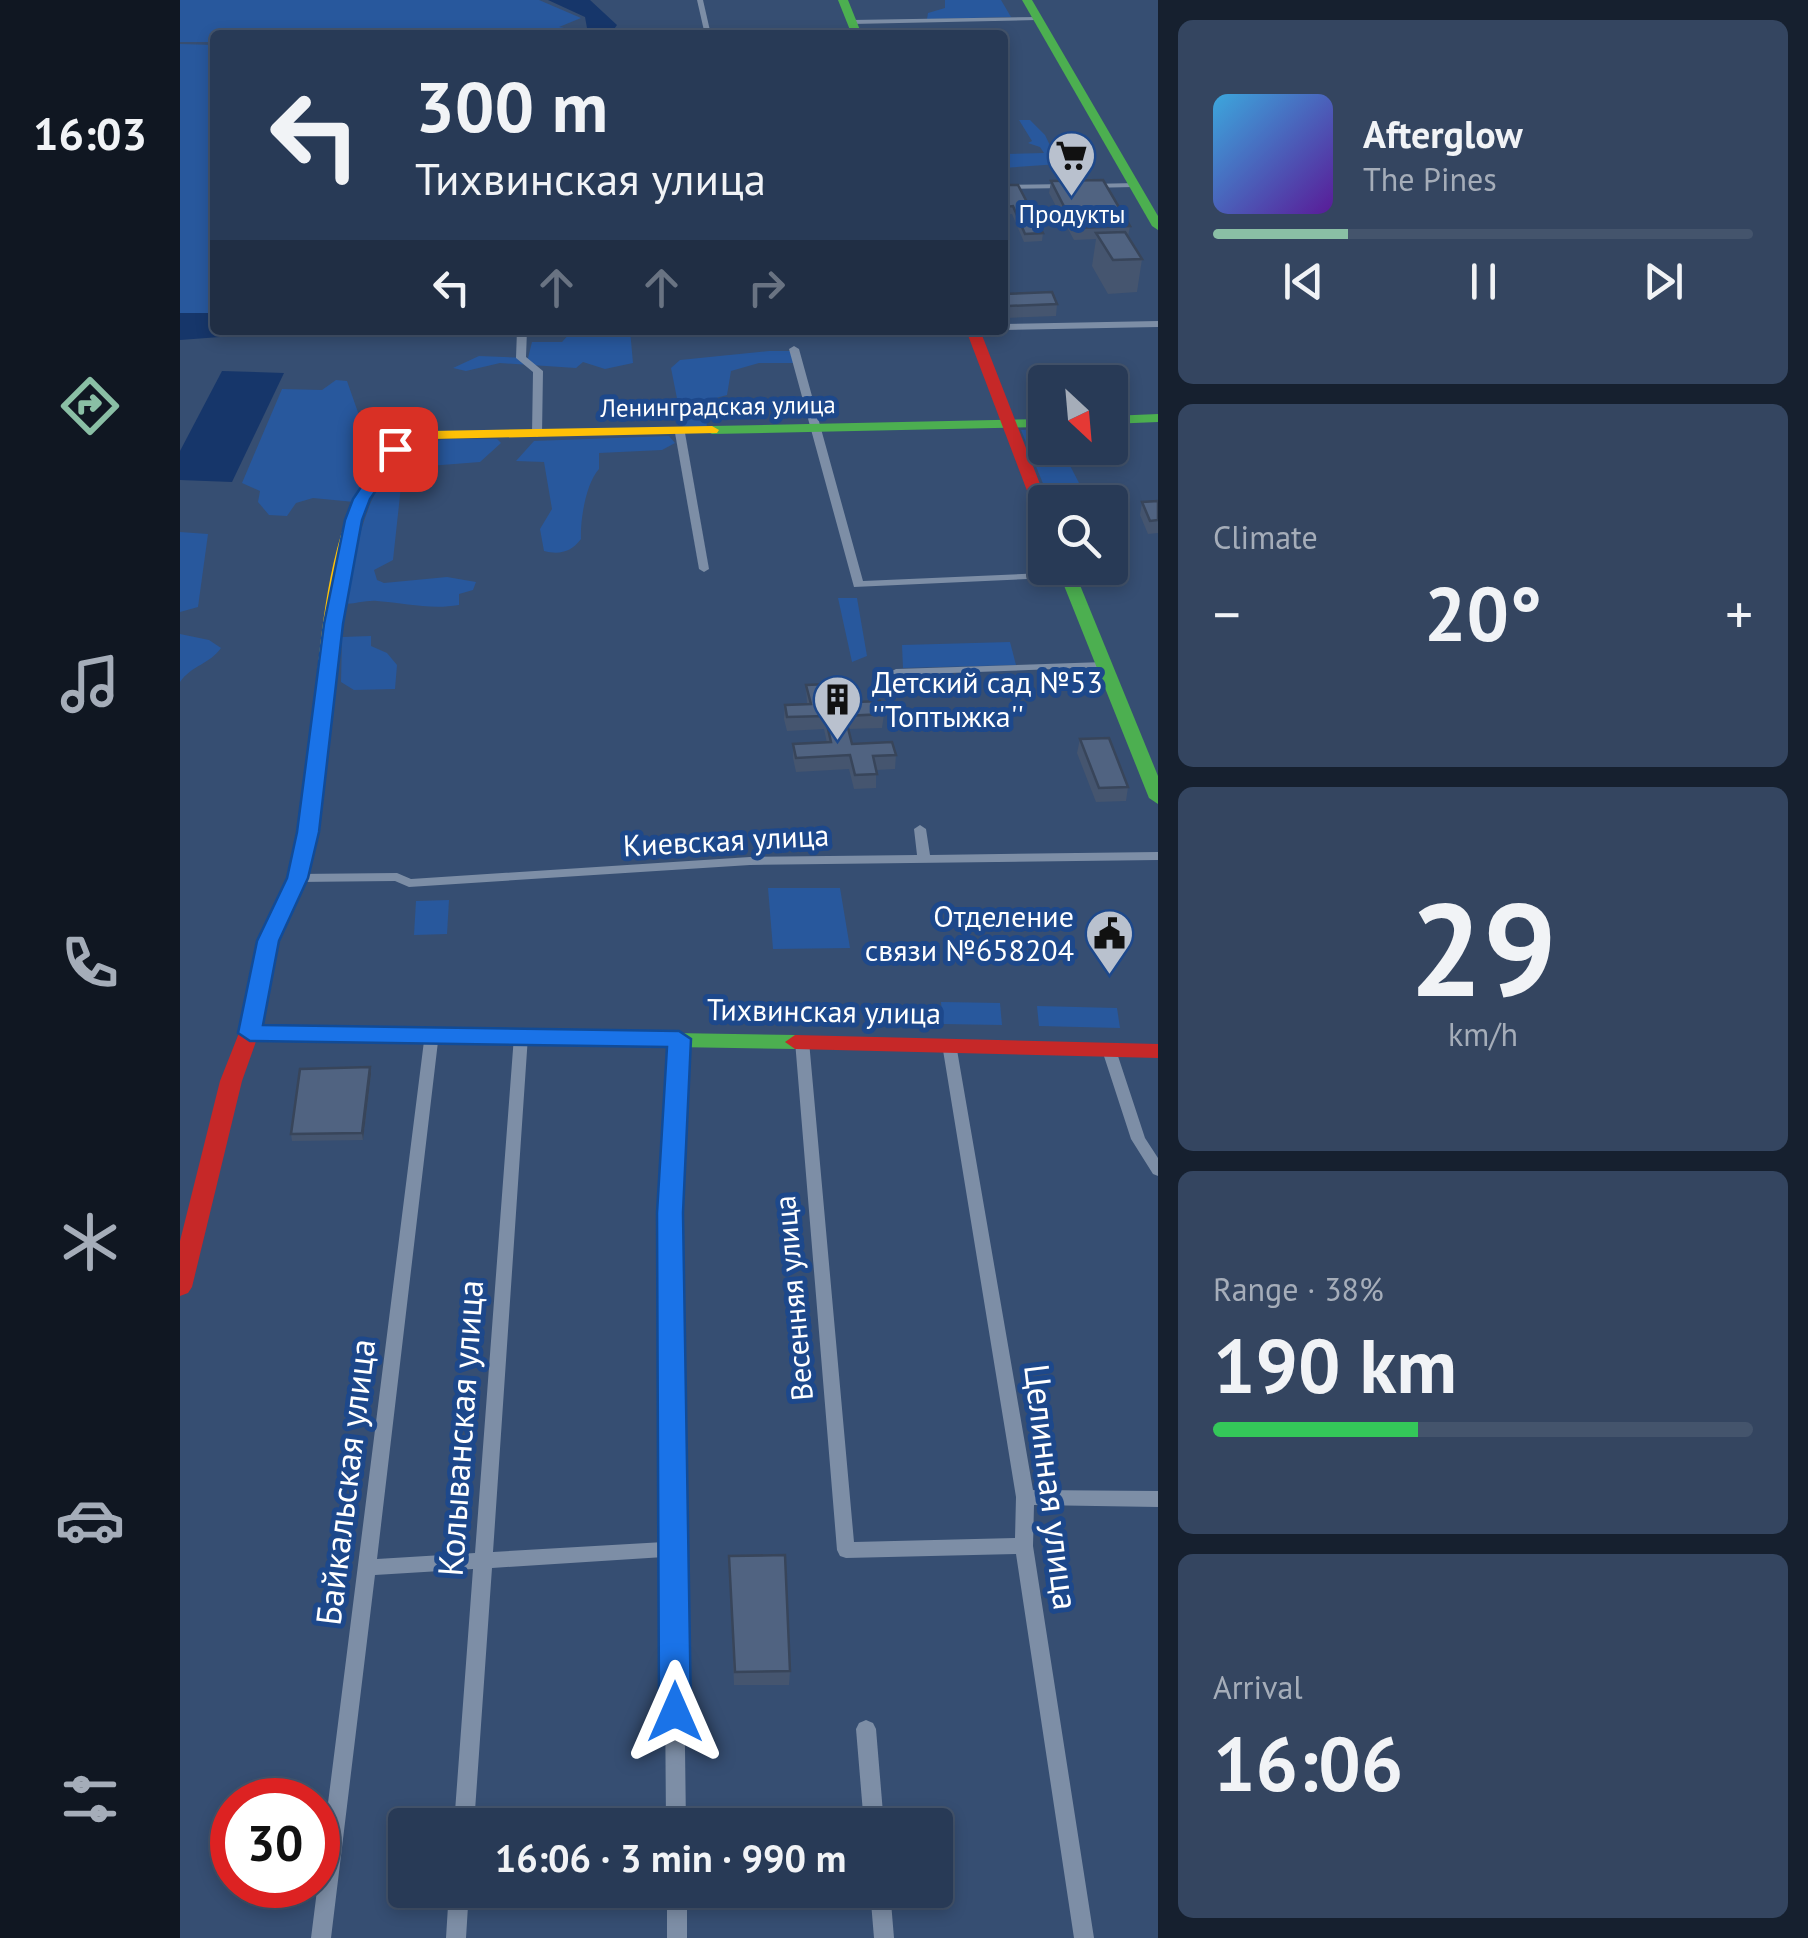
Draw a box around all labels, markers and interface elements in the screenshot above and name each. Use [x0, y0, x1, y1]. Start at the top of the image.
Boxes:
text: 300 m [415, 61, 608, 151]
icon: left [250, 70, 380, 200]
text: 16:03 [33, 104, 147, 162]
text: Afterglow [1363, 109, 1523, 158]
supermarket icon: Продукты [1046, 130, 1098, 198]
text: Тихвинская улица [415, 149, 766, 207]
text: The Pines [1363, 158, 1497, 200]
place label: Продукты [1019, 198, 1125, 230]
icon: previous [1276, 254, 1331, 309]
icon: pause [1456, 254, 1511, 309]
icon: next [1636, 254, 1691, 309]
icon: left [424, 260, 479, 315]
icon: ahead [529, 260, 584, 315]
icon: ahead [634, 260, 689, 315]
icon: right [739, 260, 794, 315]
north arrow [1028, 365, 1128, 465]
map controls [1028, 365, 1128, 585]
icon: directions [55, 371, 125, 441]
street label: Ленинградская улица [599, 388, 836, 424]
pin [353, 407, 438, 492]
icon: arrive [368, 422, 423, 477]
button: search [1028, 485, 1128, 585]
text: Climate [1213, 516, 1318, 558]
text: 20° [1424, 565, 1542, 662]
text: − [1213, 578, 1241, 649]
text: + [1725, 578, 1753, 649]
icon: music [55, 649, 125, 719]
place label: Детский сад №53 ''Топтыжка'' [872, 662, 1103, 735]
building icon: Детский сад №53 ''Топтыжка'' [811, 674, 863, 742]
street label: Киевская улица [622, 815, 830, 864]
text: 29 [1409, 864, 1557, 1032]
place label: Отделение связи №658204 [865, 896, 1074, 969]
public building icon: Отделение связи №658204 [1083, 908, 1135, 976]
icon: phone [55, 928, 125, 998]
street label: Тихвинская улица [707, 989, 941, 1032]
text: km/h [1448, 1013, 1518, 1055]
street label: Весенняя улица [764, 1194, 821, 1402]
icon: climate [55, 1207, 125, 1277]
text: Range · 38% [1213, 1268, 1384, 1310]
street label: Колыванская улица [427, 1278, 493, 1578]
text: 190 km [1213, 1317, 1457, 1414]
street label: Байкальская улица [305, 1336, 385, 1628]
street label: Целинная улица [1014, 1361, 1090, 1612]
icon: car [55, 1485, 125, 1555]
position arrow [623, 1660, 727, 1764]
text: Arrival [1213, 1666, 1303, 1708]
text: 16:06 [1213, 1715, 1403, 1812]
icon: filters [55, 1764, 125, 1834]
speed limit sign: 30 [210, 1778, 340, 1908]
text: 16:06 · 3 min · 990 m [495, 1833, 846, 1882]

